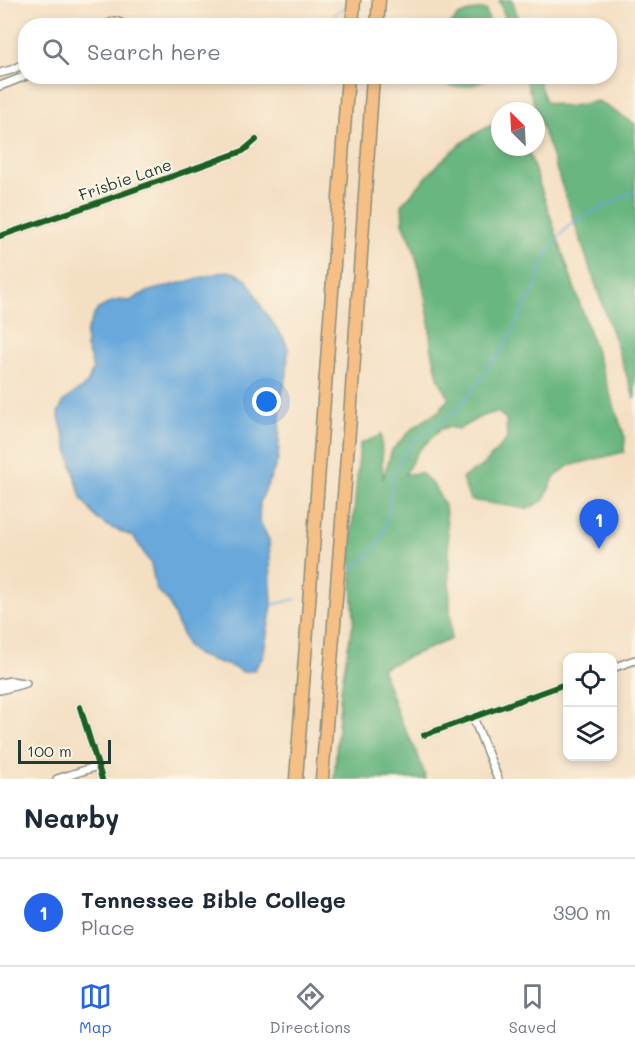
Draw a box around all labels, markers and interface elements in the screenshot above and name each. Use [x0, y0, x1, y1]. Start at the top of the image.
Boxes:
search box [18, 18, 617, 84]
icon: search [39, 35, 72, 68]
text: Search here [87, 37, 221, 66]
north arrow [491, 102, 545, 156]
street label: Frisbie Lane [76, 153, 174, 205]
your location [252, 387, 281, 416]
pin: 1 [580, 500, 618, 549]
map controls [563, 653, 617, 761]
button: locate [563, 653, 617, 707]
button: layers [563, 707, 617, 761]
scale bar [18, 737, 111, 764]
text: 100 m [27, 740, 72, 761]
text: Nearby [24, 801, 119, 835]
text: Tennessee Bible College [81, 885, 346, 914]
text: 1 [39, 899, 48, 925]
text: 390 m [553, 899, 611, 925]
text: Place [81, 914, 135, 940]
tab: Map [79, 980, 112, 1037]
tab: Directions [270, 980, 351, 1037]
tab: Saved [509, 980, 556, 1037]

